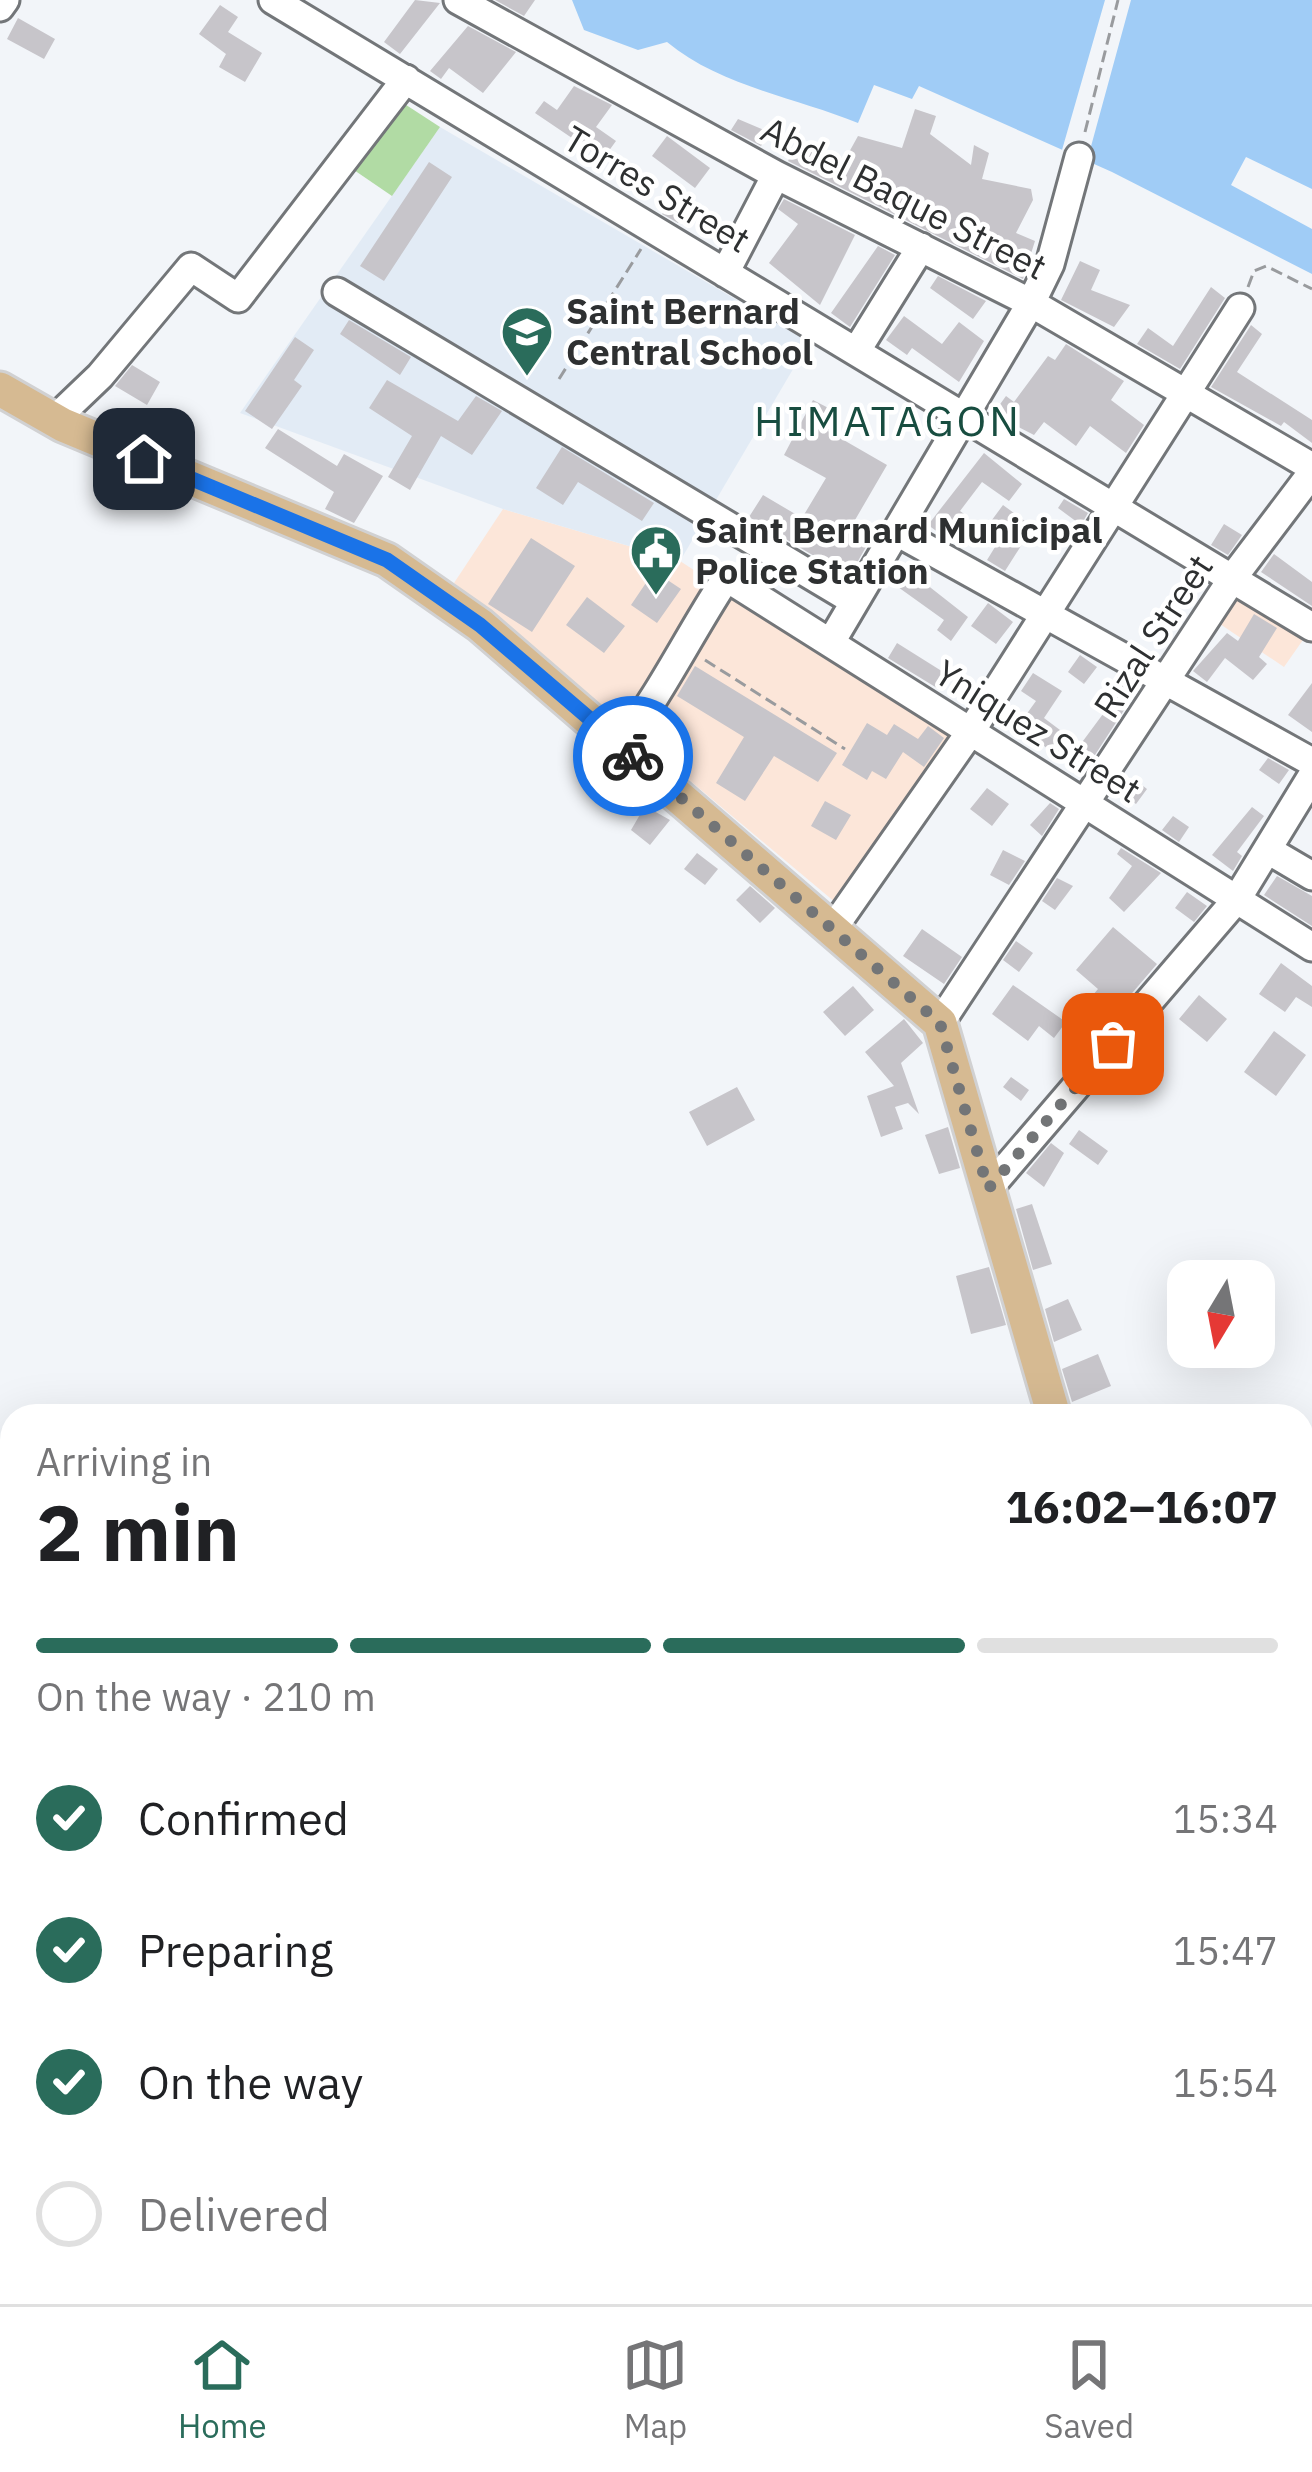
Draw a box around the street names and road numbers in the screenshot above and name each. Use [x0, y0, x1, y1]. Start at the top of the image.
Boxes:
street label: Abdel Baque Street [754, 105, 1055, 290]
street label: Torres Street [555, 115, 759, 263]
street label: Rizal Street [1082, 545, 1223, 726]
street label: Yniquez Street [926, 649, 1150, 813]

